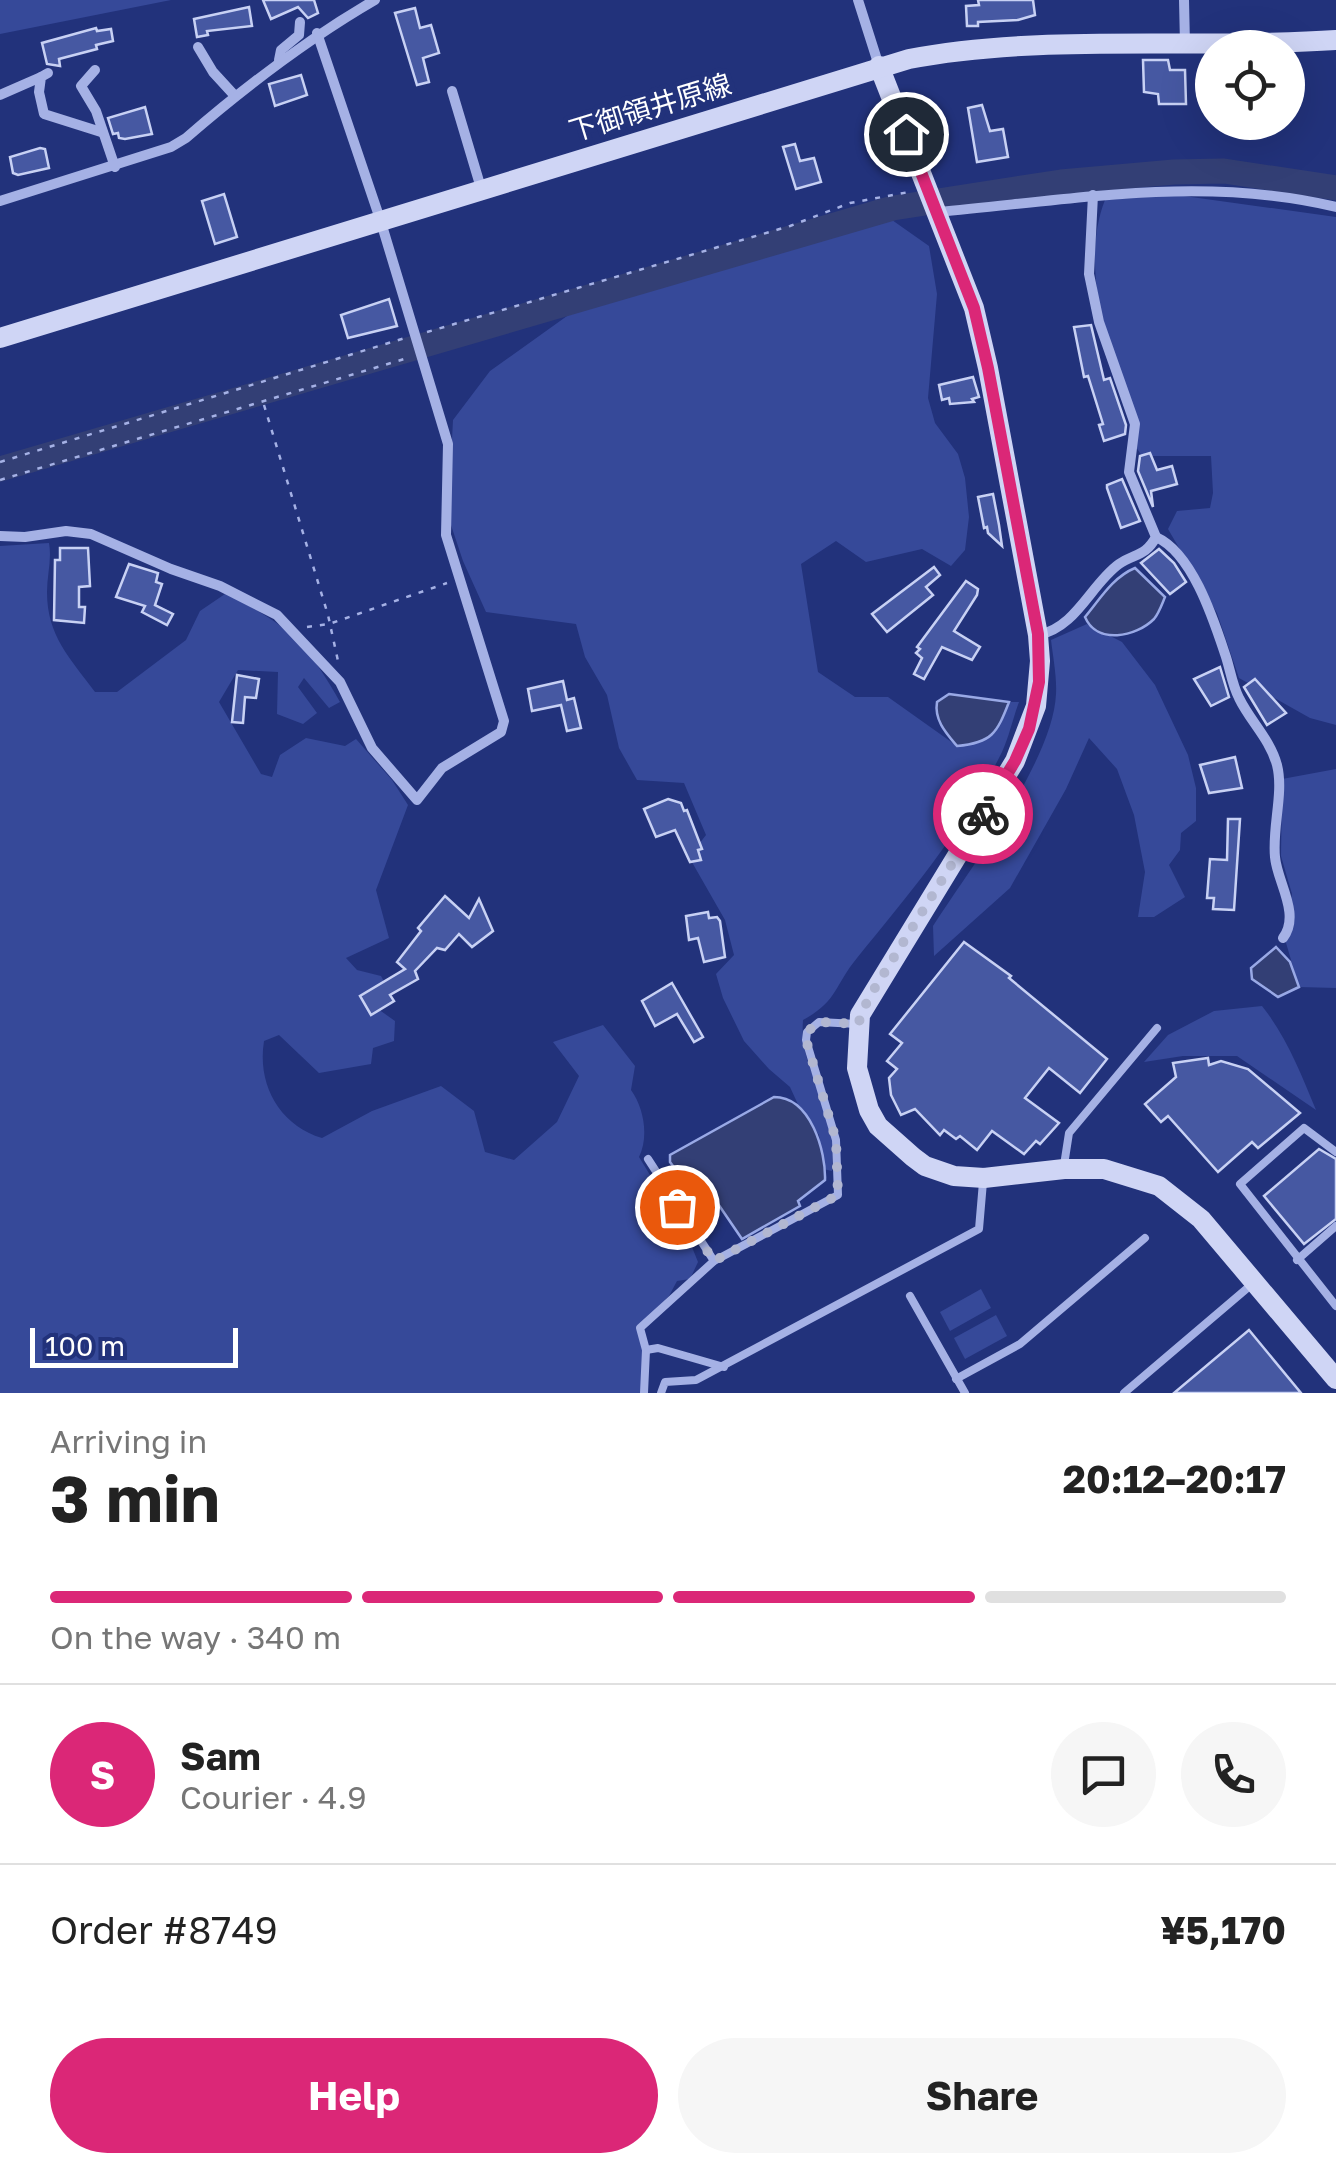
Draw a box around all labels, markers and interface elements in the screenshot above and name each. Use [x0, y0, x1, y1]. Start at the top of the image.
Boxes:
map controls [1195, 30, 1305, 140]
button: locate [1195, 30, 1305, 140]
street label: 下御領井原線 [565, 67, 735, 147]
pin [864, 92, 949, 177]
icon: home [879, 107, 934, 162]
courier [933, 764, 1033, 864]
icon: bike [956, 787, 1011, 842]
pin [635, 1165, 720, 1250]
icon: bag [650, 1180, 705, 1235]
scale bar [30, 1323, 238, 1368]
text: 100 m [45, 1329, 125, 1362]
text: Arriving in [50, 1422, 207, 1460]
text: 20:12–20:17 [1063, 1456, 1286, 1501]
text: 3 min [50, 1458, 220, 1536]
text: On the way · 340 m [50, 1618, 341, 1656]
button: chat [1051, 1722, 1156, 1827]
button: phone [1181, 1722, 1286, 1827]
text: Sam [180, 1733, 261, 1778]
text: S [90, 1752, 115, 1797]
text: Courier · 4.9 [180, 1778, 367, 1816]
text: Order #8749 [50, 1907, 278, 1952]
text: ¥5,170 [1161, 1907, 1286, 1952]
button: Help [50, 2038, 658, 2153]
button: Share [678, 2038, 1286, 2153]

